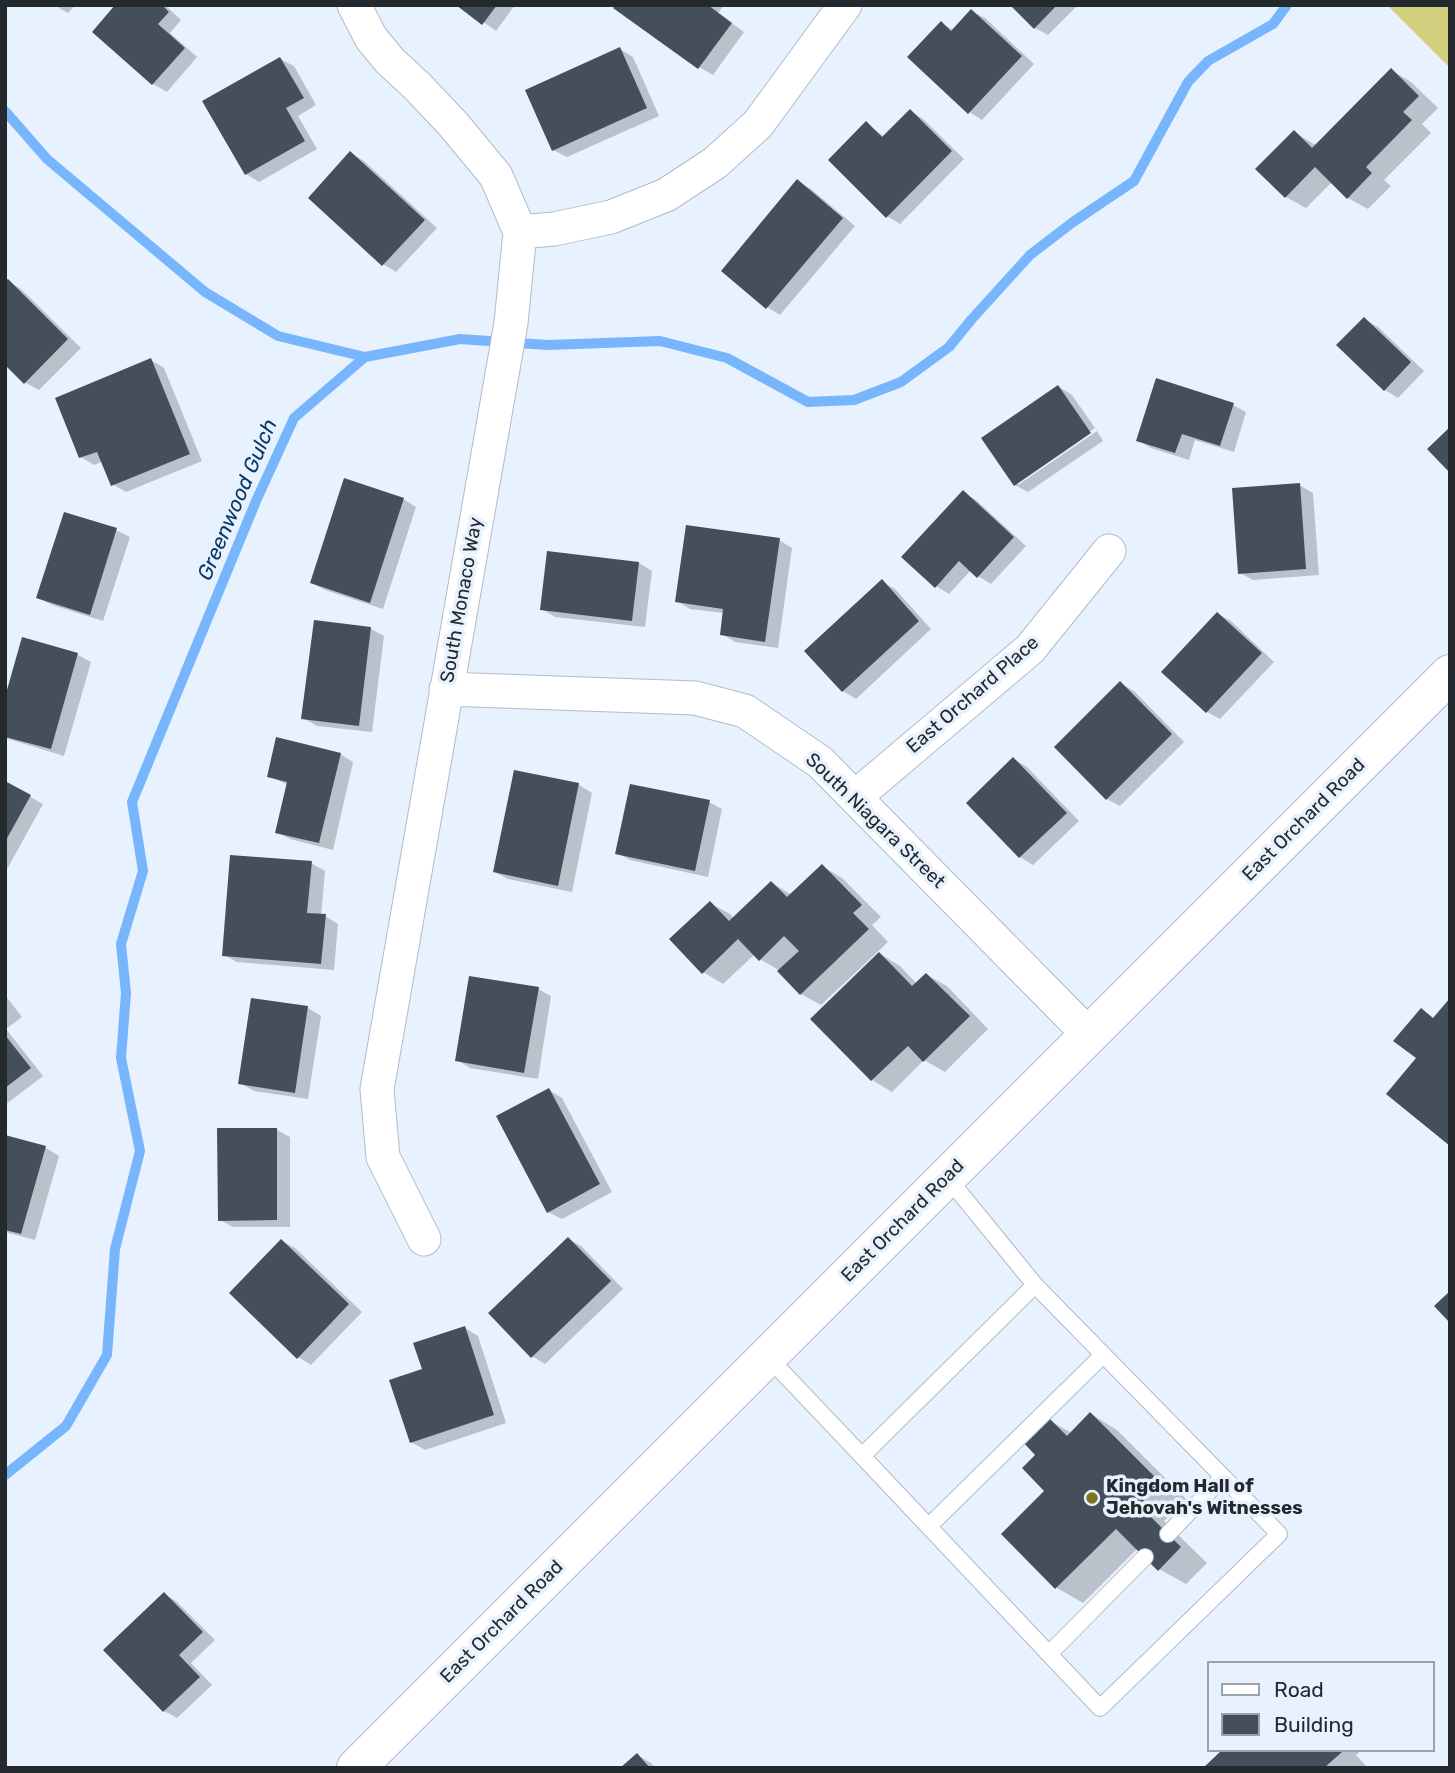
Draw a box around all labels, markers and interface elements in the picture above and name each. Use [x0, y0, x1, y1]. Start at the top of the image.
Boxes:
water label: Greenwood Gulch [193, 416, 283, 584]
street label: South Monaco Way [436, 516, 488, 684]
street label: East Orchard Place [902, 631, 1044, 759]
street label: South Niagara Street [801, 749, 949, 893]
street label: East Orchard Road [1238, 754, 1370, 886]
street label: East Orchard Road [837, 1155, 969, 1287]
place label: Kingdom Hall of Jehovah's Witnesses [1106, 1476, 1303, 1520]
marker: Kingdom Hall of Jehovah's Witnesses [1084, 1490, 1100, 1506]
street label: East Orchard Road [436, 1556, 568, 1688]
legend [1206, 1661, 1434, 1752]
text: Road [1274, 1677, 1324, 1702]
text: Building [1274, 1712, 1354, 1737]

